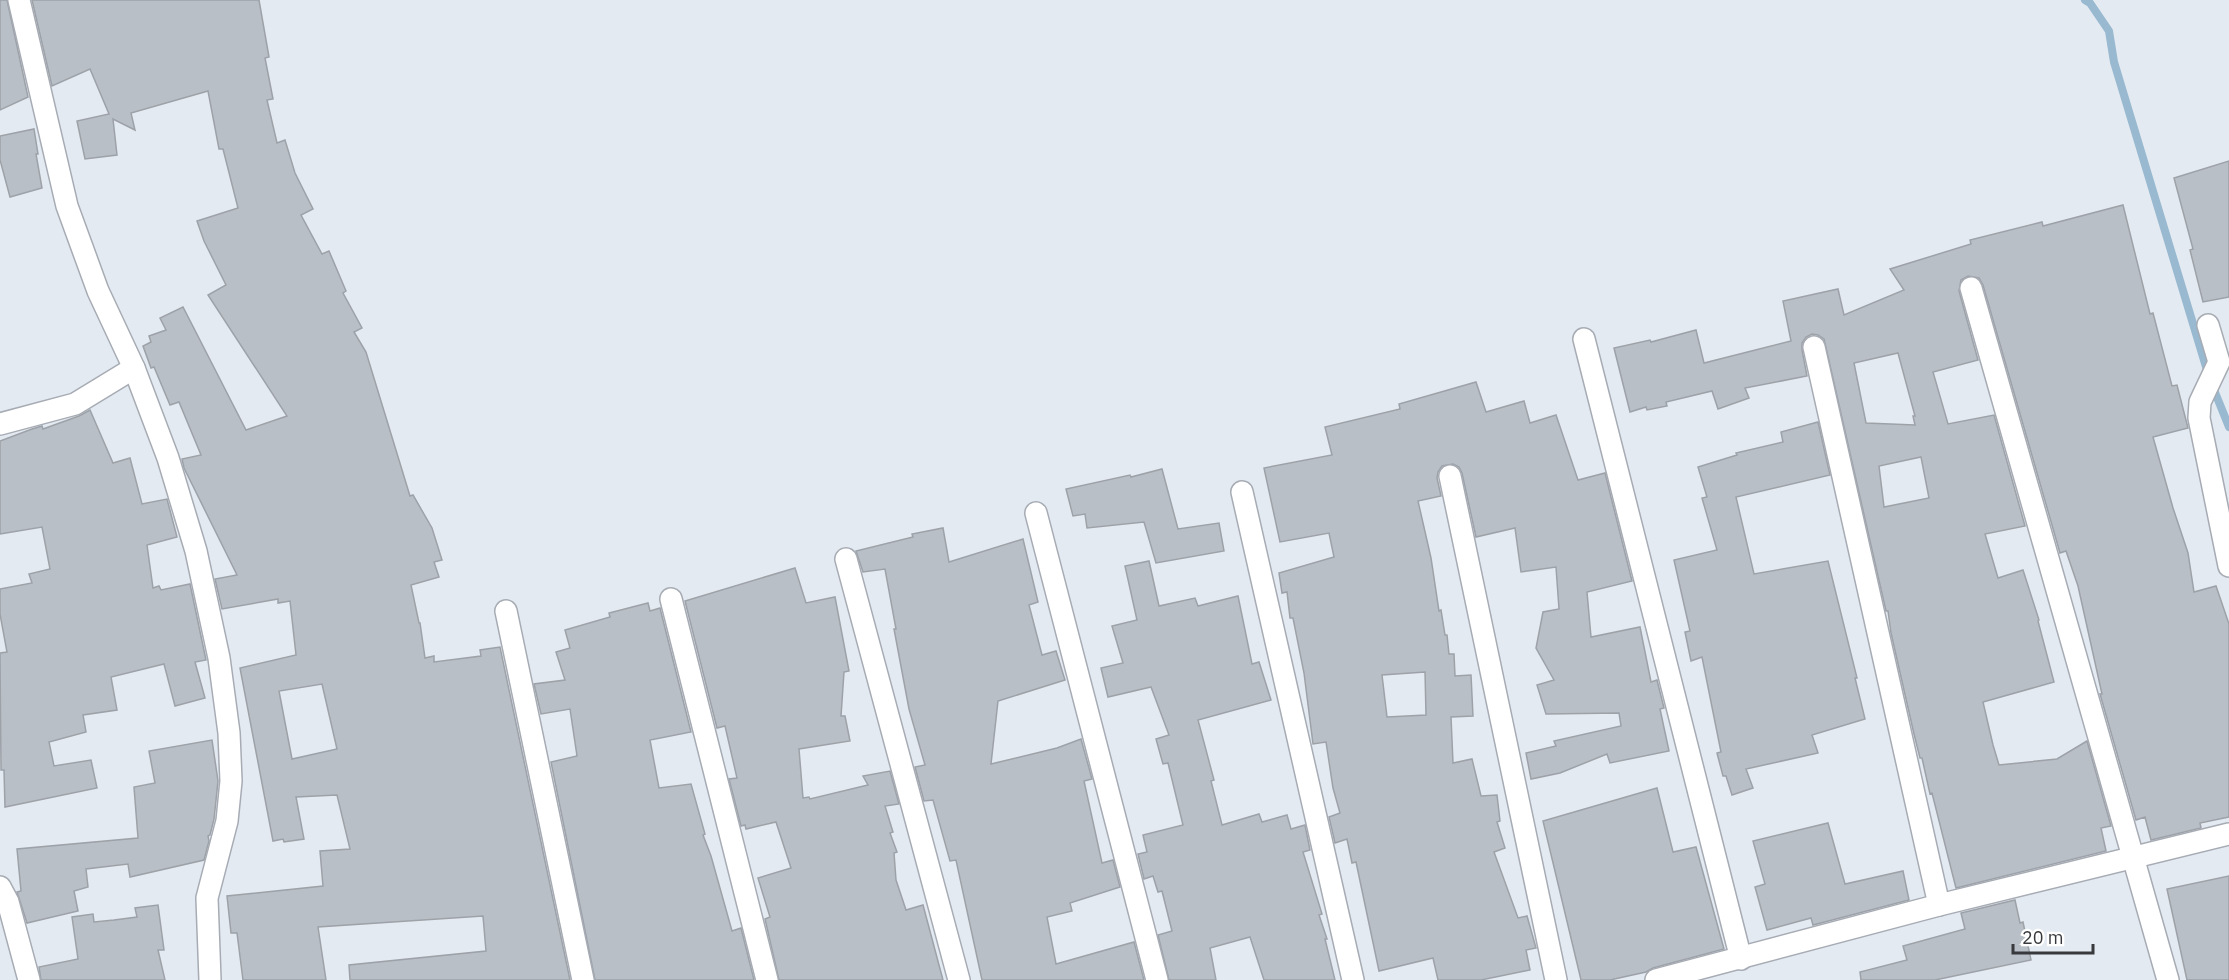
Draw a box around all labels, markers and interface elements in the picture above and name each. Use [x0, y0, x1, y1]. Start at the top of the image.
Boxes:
scale bar [2013, 917, 2092, 955]
text: 20 m [2022, 926, 2064, 949]

